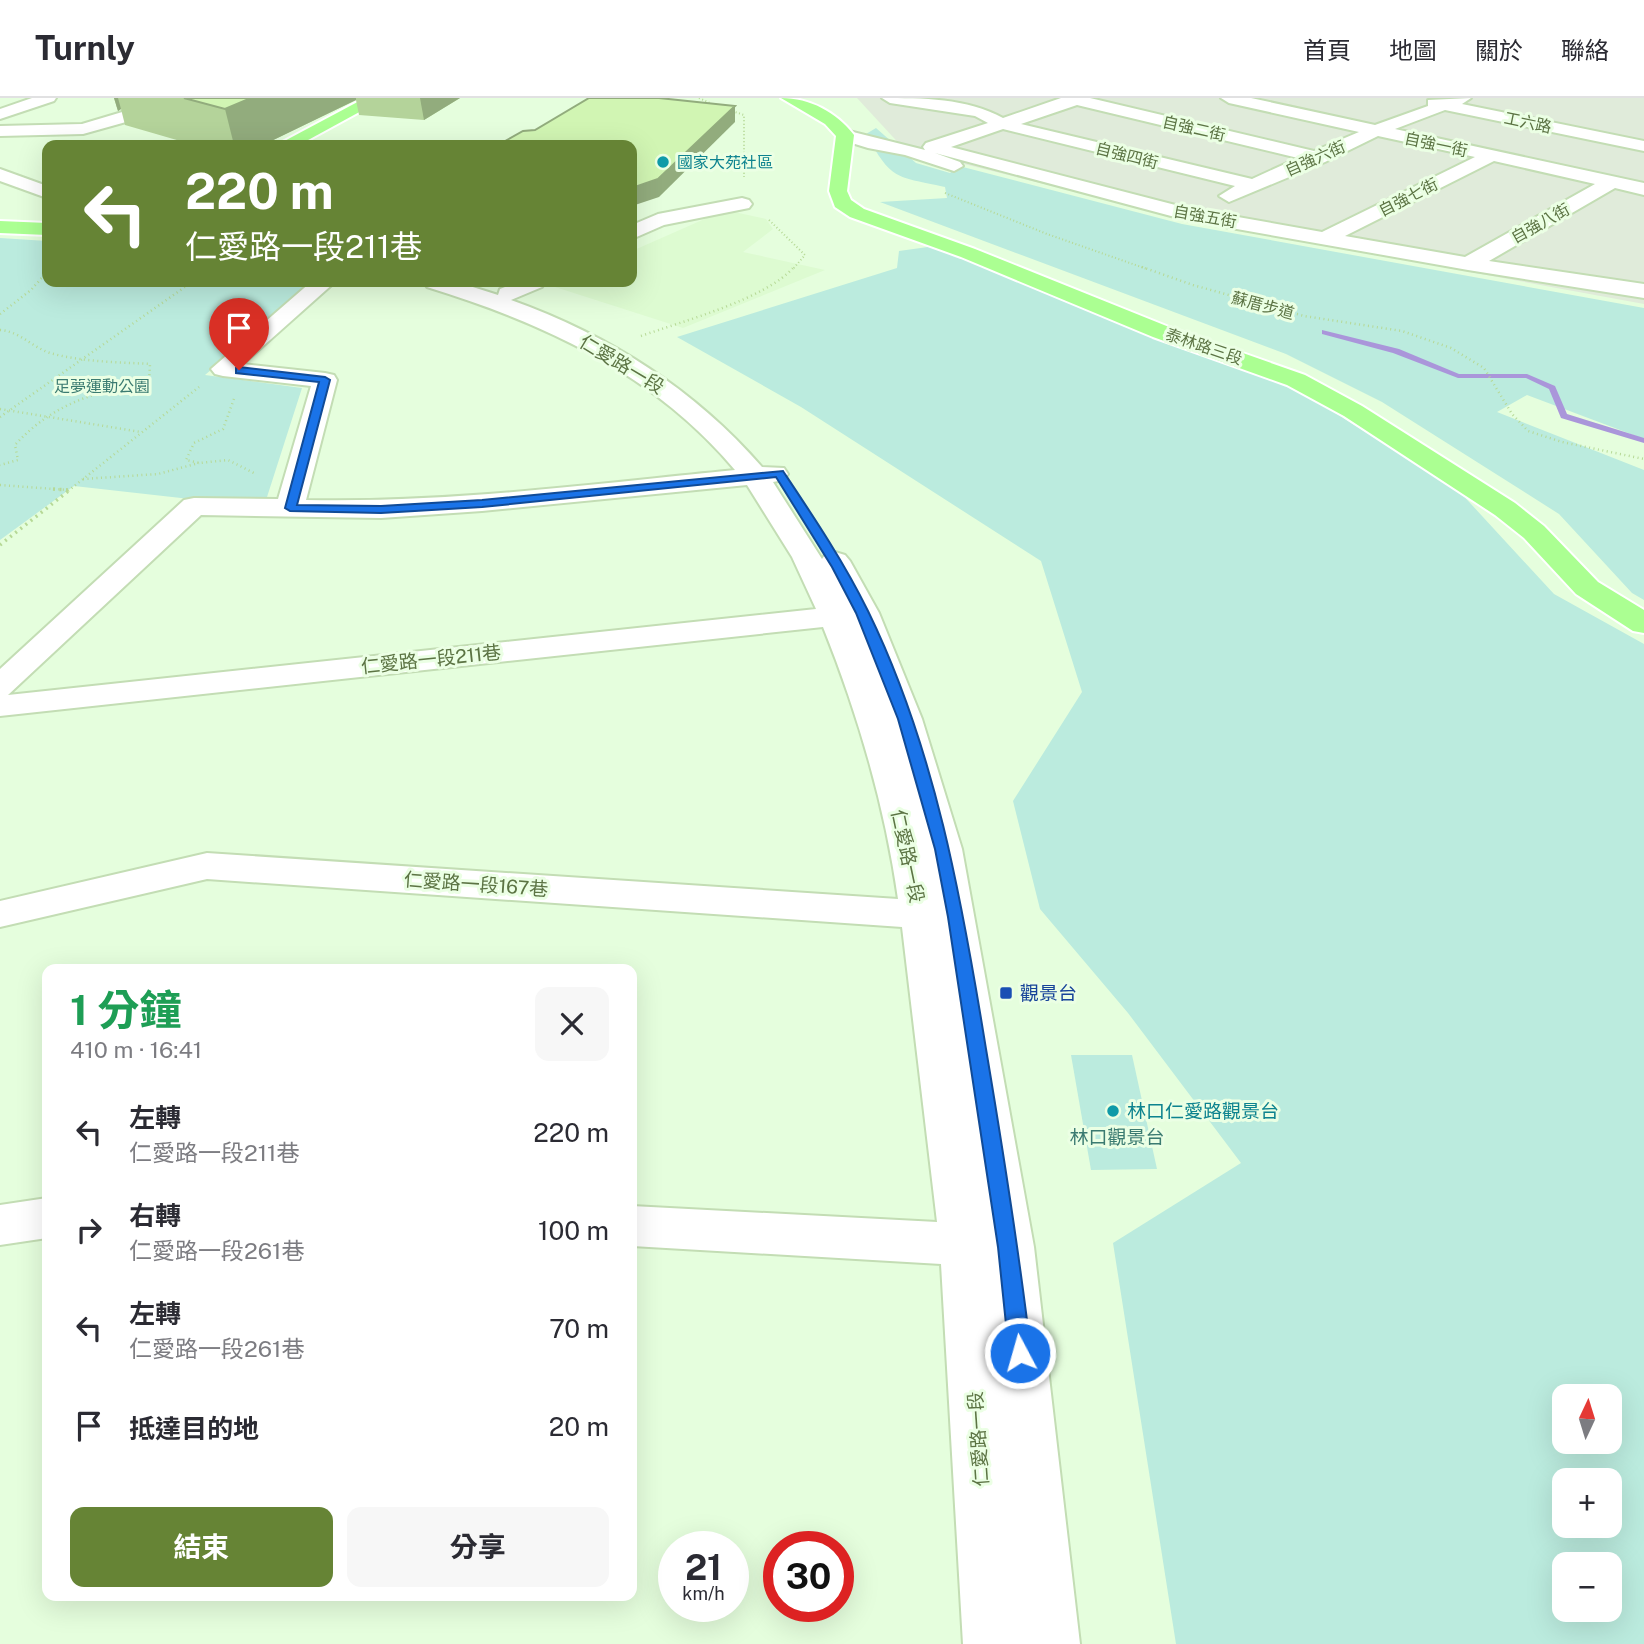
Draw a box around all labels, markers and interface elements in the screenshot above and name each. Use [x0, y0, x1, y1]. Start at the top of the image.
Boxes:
text: Turnly [35, 29, 135, 67]
text: 首頁 [1303, 36, 1351, 64]
text: 地圖 [1389, 36, 1437, 64]
text: 關於 [1475, 36, 1523, 64]
text: 聯絡 [1561, 36, 1609, 64]
street label: 工六路 [1502, 108, 1553, 137]
street label: 自強二街 [1161, 112, 1227, 145]
street label: 自強一街 [1403, 129, 1469, 160]
street label: 自強六街 [1282, 137, 1348, 180]
street label: 自強四街 [1094, 139, 1160, 172]
place label: 國家大苑社區 [677, 153, 773, 172]
marker: 國家大苑社區 [655, 154, 671, 170]
text: 220 m [185, 162, 334, 220]
icon: left [70, 168, 161, 259]
street label: 自強七街 [1375, 174, 1441, 220]
street label: 自強八街 [1508, 200, 1573, 247]
street label: 自強五街 [1172, 202, 1238, 231]
text: 仁愛路一段211巷 [185, 228, 422, 265]
street label: 蘇厝步道 [1229, 288, 1296, 323]
pin [209, 298, 269, 370]
icon: arrive [220, 309, 258, 347]
street label: 泰林路三段 [1163, 324, 1245, 368]
street label: 仁愛路一段 [576, 330, 668, 398]
park label: 足夢運動公園 [54, 377, 150, 396]
street label: 仁愛路一段211巷 [360, 641, 502, 677]
street label: 仁愛路一段 [887, 807, 929, 905]
street label: 仁愛路一段167巷 [403, 868, 549, 900]
place label: 觀景台 [1020, 982, 1077, 1004]
text: 1 分鐘 [70, 985, 181, 1034]
marker: 觀景台 [998, 985, 1014, 1001]
button: close [535, 987, 609, 1061]
text: 410 m · 16:41 [70, 1036, 202, 1063]
place label: 林口仁愛路觀景台 [1127, 1100, 1279, 1122]
text: 左轉 [129, 1102, 181, 1133]
marker: 林口仁愛路觀景台 [1105, 1103, 1121, 1119]
icon: left [70, 1113, 108, 1151]
text: 220 m [533, 1117, 609, 1148]
park label: 林口觀景台 [1069, 1126, 1165, 1148]
text: 仁愛路一段211巷 [129, 1139, 299, 1166]
text: 右轉 [129, 1200, 181, 1231]
icon: right [70, 1211, 108, 1249]
text: 100 m [538, 1215, 609, 1246]
text: 仁愛路一段261巷 [129, 1237, 304, 1264]
text: 左轉 [129, 1298, 181, 1329]
icon: left [70, 1309, 108, 1347]
text: 70 m [549, 1313, 609, 1344]
position arrow [983, 1316, 1057, 1390]
text: 仁愛路一段261巷 [129, 1335, 304, 1362]
north arrow [1552, 1384, 1622, 1454]
map controls [1552, 1384, 1622, 1622]
street label: 仁愛路一段 [964, 1391, 992, 1487]
icon: arrive [70, 1407, 108, 1445]
text: 20 m [549, 1411, 609, 1442]
text: 抵達目的地 [129, 1413, 259, 1444]
button: + [1552, 1468, 1622, 1538]
button: 結束 [70, 1507, 333, 1587]
button: 分享 [347, 1507, 609, 1587]
speed limit sign: 30 [763, 1531, 854, 1622]
text: 21 [685, 1547, 722, 1588]
button: − [1552, 1552, 1622, 1622]
text: km/h [682, 1583, 725, 1604]

